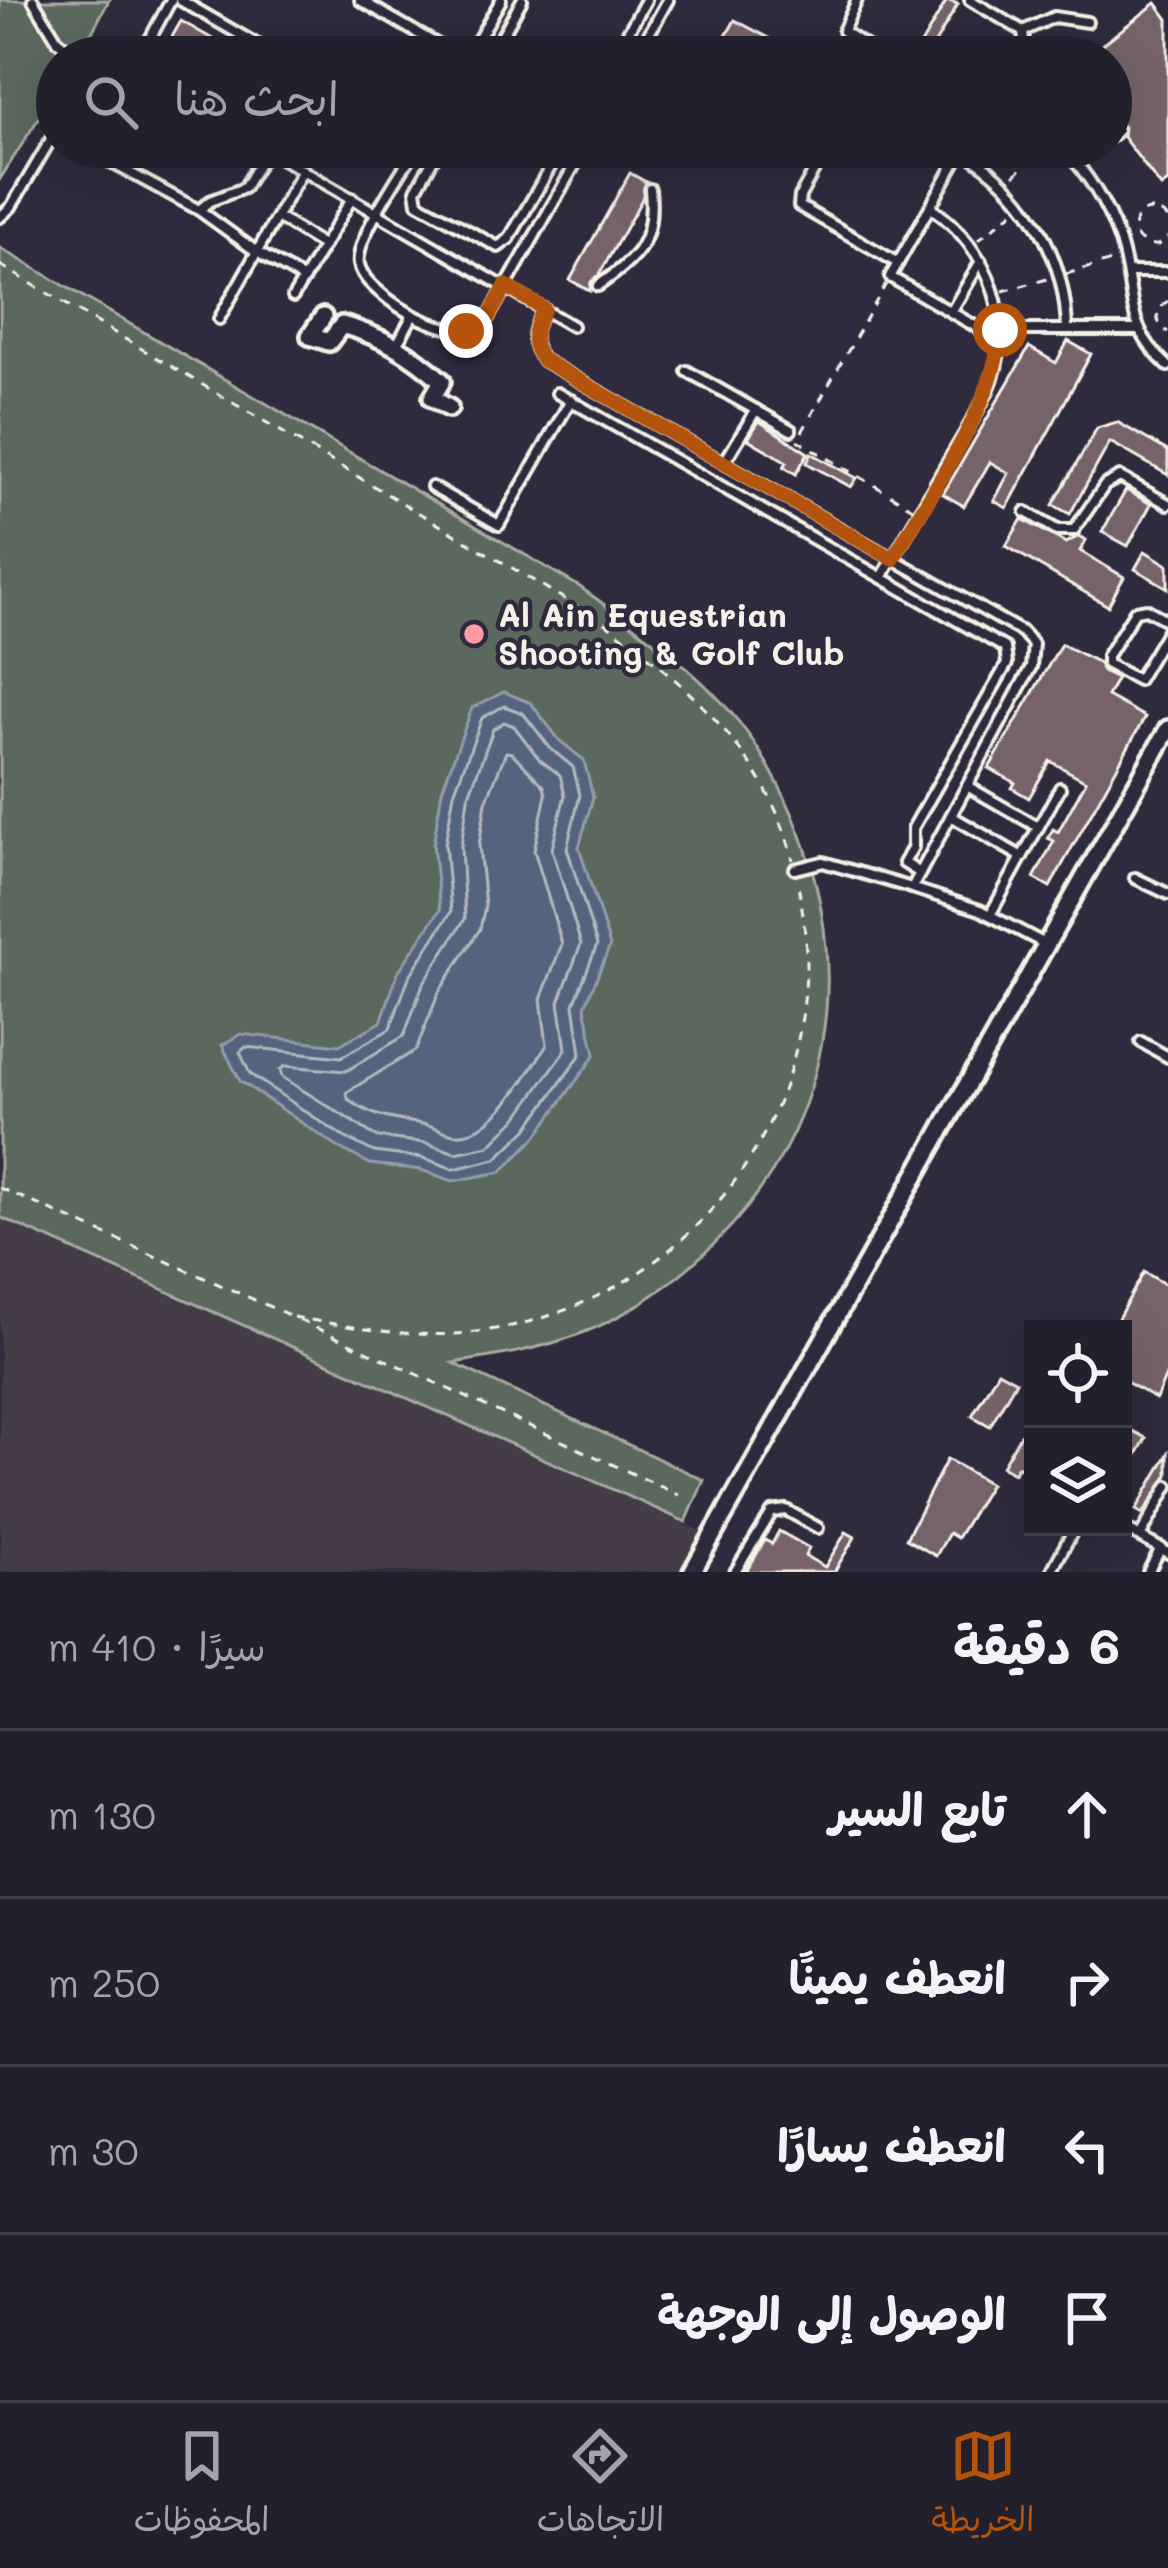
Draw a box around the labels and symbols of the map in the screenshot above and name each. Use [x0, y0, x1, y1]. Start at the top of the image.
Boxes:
route start [973, 303, 1027, 357]
route end [439, 304, 493, 358]
place label: Al Ain Equestrian Shooting & Golf Club [498, 592, 844, 673]
marker: Al Ain Equestrian Shooting & Golf Club [461, 621, 487, 647]

